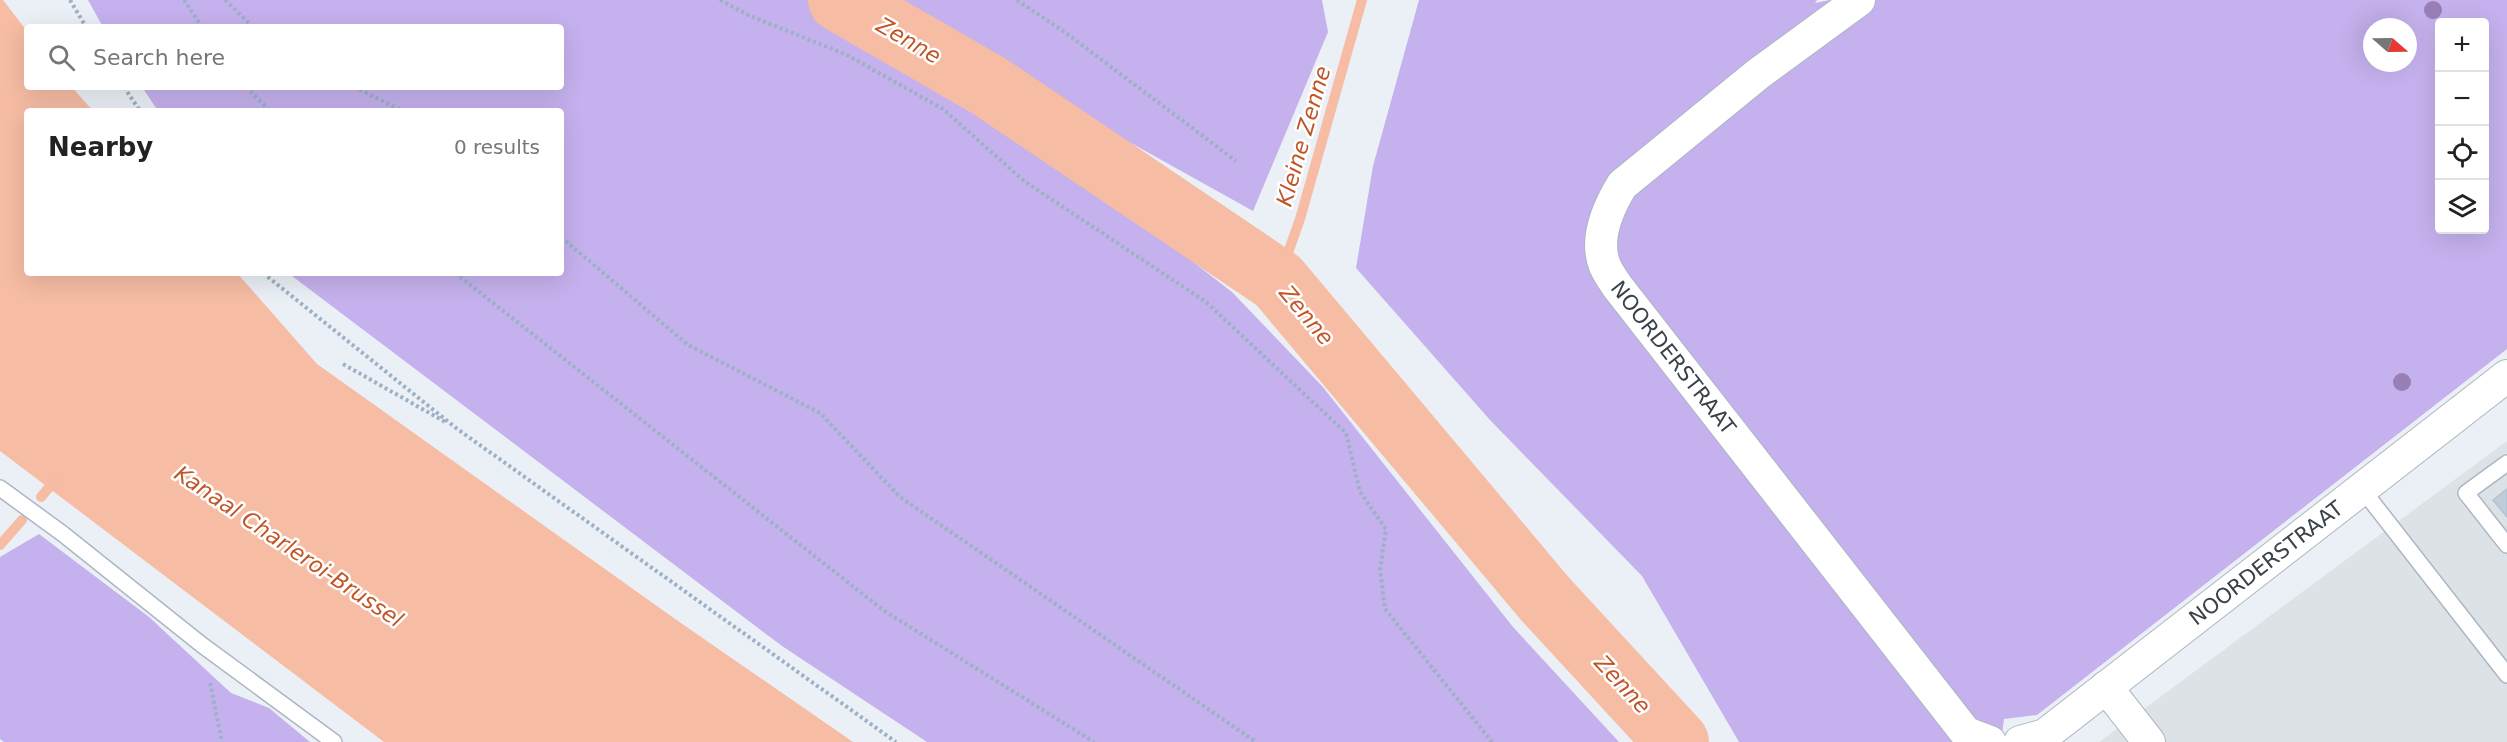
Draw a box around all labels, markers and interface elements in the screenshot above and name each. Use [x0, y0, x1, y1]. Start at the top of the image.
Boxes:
water label: Zenne [871, 12, 945, 69]
north arrow [2363, 18, 2417, 72]
map controls [2435, 18, 2489, 234]
button: + [2435, 18, 2489, 72]
search box [24, 24, 564, 90]
icon: search [45, 41, 78, 74]
text: Search here [93, 45, 225, 70]
water label: Kleine Zenne [1272, 63, 1335, 209]
button: − [2435, 72, 2489, 126]
button: locate [2435, 126, 2489, 180]
text: Nearby [48, 132, 153, 162]
text: 0 results [454, 135, 540, 159]
button: layers [2435, 180, 2489, 234]
street label: NOORDERSTRAAT [1606, 276, 1740, 439]
water label: Zenne [1274, 280, 1339, 350]
water label: Kanaal Charleroi-Brussel [170, 461, 408, 632]
street label: NOORDERSTRAAT [2185, 496, 2348, 630]
water label: Zenne [1589, 649, 1656, 718]

